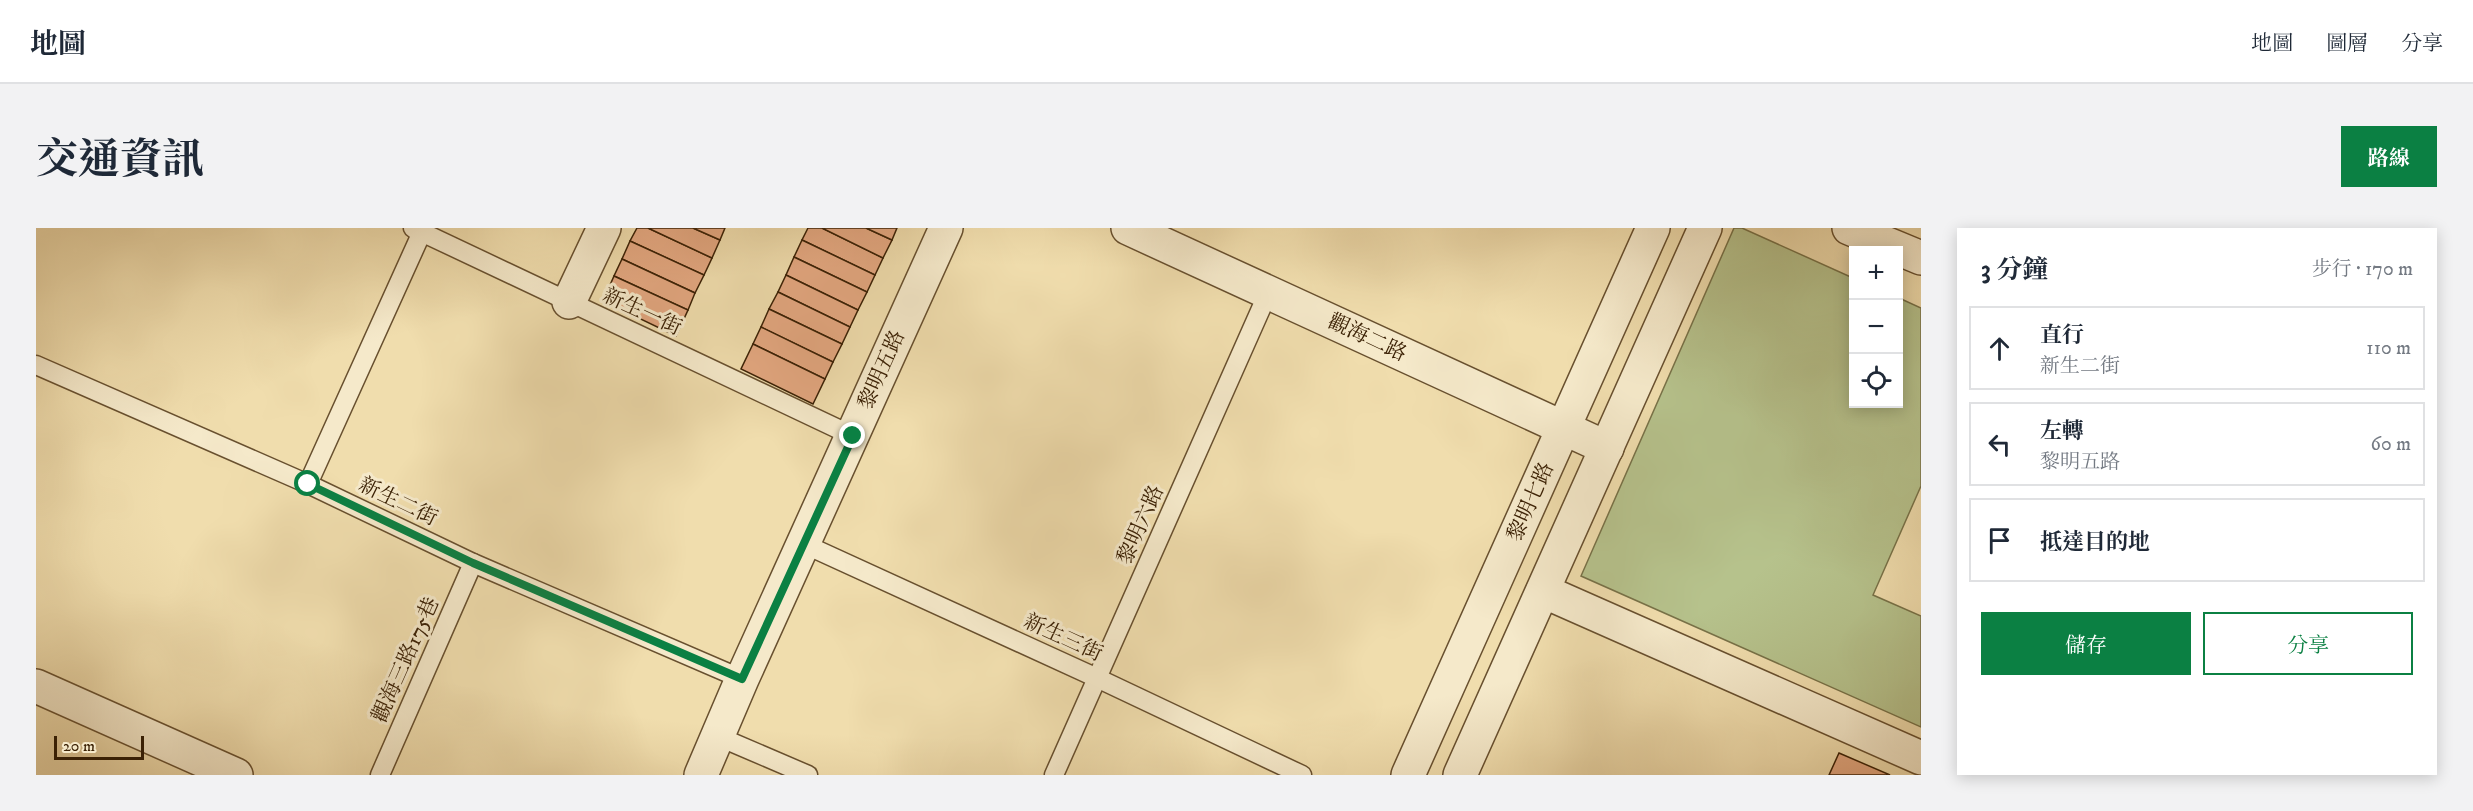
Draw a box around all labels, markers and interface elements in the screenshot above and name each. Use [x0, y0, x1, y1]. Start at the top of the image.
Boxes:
text: 地圖 [30, 27, 86, 62]
text: 地圖 [2251, 31, 2293, 57]
text: 圖層 [2326, 31, 2368, 57]
text: 分享 [2401, 31, 2443, 57]
button: 路線 [2341, 126, 2437, 187]
text: 交通資訊 [36, 135, 204, 187]
map controls [1849, 246, 1903, 408]
button: + [1849, 246, 1903, 300]
text: 3 分鐘 [1981, 254, 2048, 287]
text: 步行 · 170 m [2312, 257, 2413, 282]
street label: 新生一街 [598, 282, 686, 342]
button: − [1849, 300, 1903, 354]
street label: 觀海二路 [1323, 308, 1411, 368]
text: 直行 [2040, 322, 2084, 349]
street label: 黎明五路 [853, 326, 911, 414]
icon: ahead [1983, 332, 2016, 365]
text: 110 m [2366, 336, 2411, 361]
button: locate [1849, 354, 1903, 408]
text: 新生二街 [2040, 354, 2120, 379]
text: 左轉 [2040, 418, 2084, 445]
route end [839, 422, 865, 448]
icon: left [1983, 428, 2016, 461]
text: 60 m [2371, 432, 2411, 457]
text: 黎明五路 [2040, 450, 2120, 475]
street label: 黎明七路 [1502, 458, 1560, 546]
route start [294, 470, 320, 496]
street label: 新生二街 [355, 472, 441, 532]
street label: 黎明六路 [1112, 481, 1170, 569]
icon: arrive [1983, 524, 2016, 557]
text: 抵達目的地 [2040, 529, 2150, 556]
street label: 觀海三路175巷 [367, 593, 445, 727]
street label: 新生三街 [1019, 608, 1107, 668]
button: 儲存 [1981, 612, 2191, 675]
button: 分享 [2203, 612, 2413, 675]
scale bar [54, 733, 144, 760]
text: 20 m [63, 736, 95, 756]

